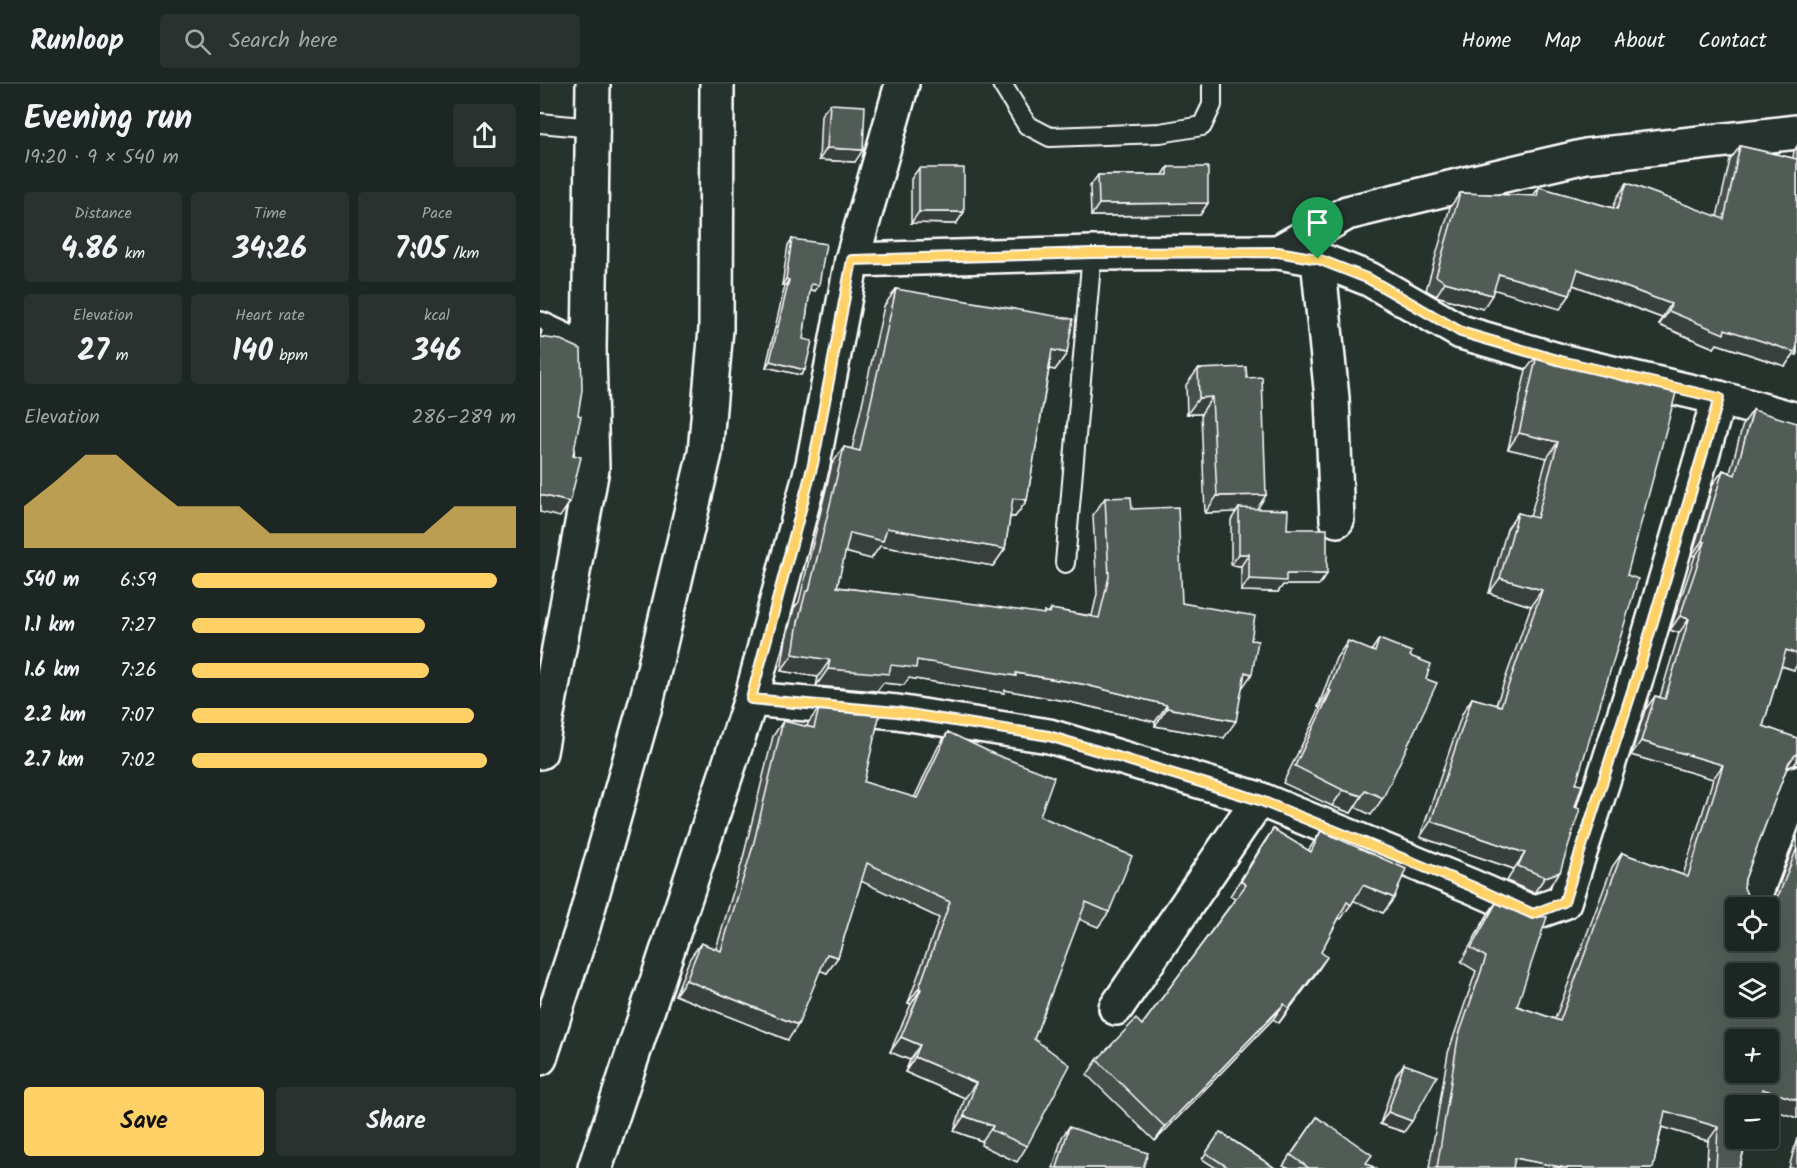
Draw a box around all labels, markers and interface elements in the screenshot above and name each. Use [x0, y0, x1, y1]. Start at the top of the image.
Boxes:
search box [160, 14, 580, 68]
text: Runloop [30, 19, 124, 64]
text: Search here [229, 24, 337, 59]
icon: search [181, 25, 214, 58]
text: Home [1462, 25, 1511, 58]
text: Map [1544, 25, 1581, 58]
text: About [1614, 25, 1665, 58]
text: Contact [1698, 25, 1767, 58]
text: Evening run [24, 93, 192, 146]
button: share [453, 104, 516, 167]
text: 19:20 · 9 × 540 m [24, 142, 179, 174]
pin [1292, 197, 1343, 259]
text: Distance [74, 201, 132, 226]
text: Time [254, 201, 286, 226]
text: Pace [422, 201, 452, 226]
icon: arrive [1301, 206, 1334, 239]
text: 4.86 [61, 226, 118, 274]
text: 34:26 [233, 226, 307, 274]
text: 7:05 [395, 226, 447, 274]
text: km [118, 241, 145, 266]
text: /km [447, 241, 479, 266]
text: Elevation [73, 303, 133, 328]
text: Heart rate [235, 303, 305, 328]
text: kcal [424, 303, 450, 328]
text: 27 [78, 328, 109, 376]
text: 140 [232, 328, 273, 376]
text: 346 [412, 328, 462, 376]
text: m [109, 343, 128, 368]
text: bpm [273, 343, 308, 368]
text: Elevation [24, 402, 100, 434]
text: 286–289 m [412, 402, 516, 434]
text: 540 m [24, 565, 79, 597]
text: 6:59 [120, 565, 157, 597]
text: 1.1 km [24, 610, 75, 642]
text: 7:27 [120, 610, 155, 642]
text: 1.6 km [24, 655, 80, 687]
text: 7:26 [120, 655, 157, 687]
text: 2.2 km [24, 700, 86, 732]
text: 7:07 [120, 700, 153, 732]
text: 2.7 km [24, 745, 84, 777]
text: 7:02 [120, 745, 156, 777]
map controls [1725, 897, 1779, 1149]
button: locate [1725, 897, 1779, 951]
button: layers [1725, 963, 1779, 1017]
button: + [1725, 1029, 1779, 1083]
button: Save [24, 1087, 264, 1156]
button: Share [276, 1087, 516, 1156]
button: − [1725, 1095, 1779, 1149]

